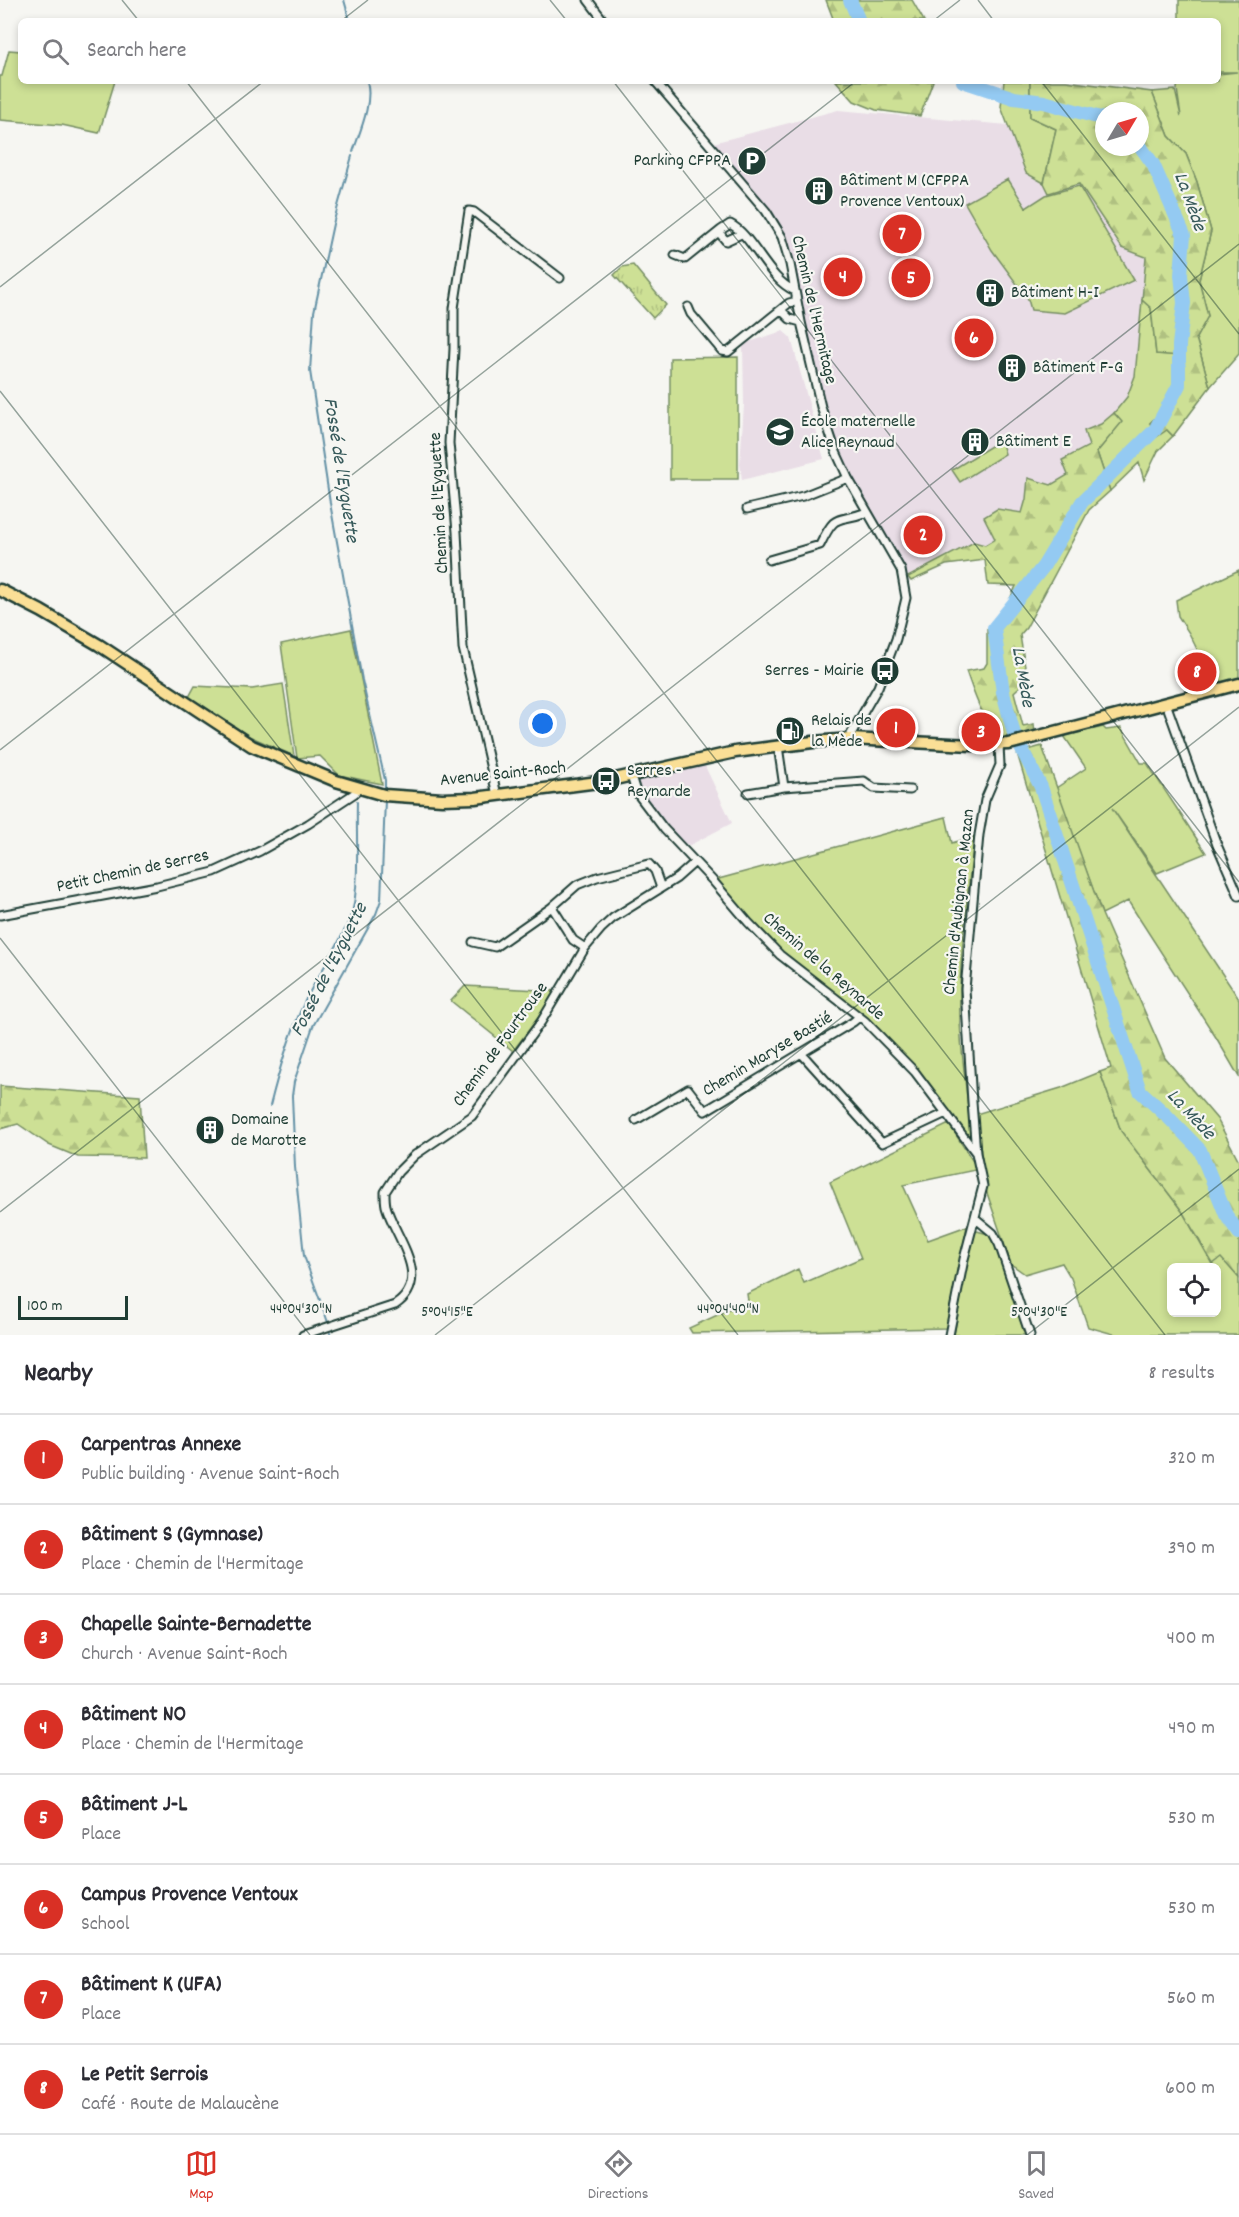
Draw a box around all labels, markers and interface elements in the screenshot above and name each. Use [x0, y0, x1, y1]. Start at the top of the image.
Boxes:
search box [18, 18, 1221, 84]
icon: search [39, 35, 72, 68]
text: Search here [87, 36, 186, 67]
north arrow [1095, 102, 1149, 156]
parking icon: Parking CFPPA [736, 145, 768, 177]
place label: Parking CFPPA [634, 149, 731, 174]
place label: Bâtiment M (CFPPA Provence Ventoux) [840, 169, 969, 215]
water label: La Mède [1165, 169, 1213, 236]
building icon: Bâtiment M (CFPPA Provence Ventoux) [803, 175, 835, 207]
pin: 7 [882, 212, 922, 256]
street label: Chemin de l'Hermitage [784, 233, 842, 387]
pin: 4 [824, 254, 862, 300]
pin: 5 [892, 256, 930, 300]
building icon: Bâtiment H-I [974, 277, 1006, 309]
place label: Bâtiment H-I [1011, 281, 1099, 306]
pin: 6 [954, 316, 994, 360]
building icon: Bâtiment F-G [996, 352, 1028, 384]
place label: Bâtiment F-G [1033, 356, 1123, 381]
water label: Fossé de l'Eyguette [315, 396, 365, 546]
place label: École maternelle Alice Reynaud [801, 410, 916, 456]
school or university icon: École maternelle Alice Reynaud [764, 416, 796, 448]
building icon: Bâtiment E [959, 426, 991, 458]
place label: Bâtiment E [996, 430, 1071, 455]
street label: Chemin de l'Eyguette [424, 432, 456, 574]
pin: 2 [904, 512, 942, 558]
water label: La Mède [1003, 645, 1041, 710]
pin: 8 [1178, 650, 1216, 694]
bus stop icon: Serres - Mairie [869, 655, 901, 687]
place label: Serres - Mairie [765, 659, 864, 684]
pin: 1 [876, 706, 916, 750]
your location [528, 709, 557, 738]
place label: Relais de la Mède [811, 709, 872, 755]
pin: 3 [962, 710, 1000, 754]
fuel station icon: Relais de la Mède [774, 715, 806, 747]
street label: Avenue Saint-Roch [439, 756, 567, 794]
place label: Serres - Reynarde [627, 759, 691, 805]
bus stop icon: Serres - Reynarde [590, 765, 622, 797]
street label: Chemin d'Aubignan à Mazan [938, 808, 982, 996]
street label: Petit Chemin de Serres [55, 844, 211, 900]
water label: Fossé de l'Eyguette [284, 897, 376, 1042]
street label: Chemin de la Reynarde [757, 907, 889, 1027]
street label: Chemin de Fourtrouse [447, 977, 555, 1112]
street label: Chemin Maryse Bastié [698, 1006, 838, 1104]
water label: La Mède [1159, 1083, 1222, 1148]
place label: Domaine de Marotte [231, 1108, 306, 1154]
building icon: Domaine de Marotte [194, 1114, 226, 1146]
map controls [1167, 1263, 1221, 1317]
button: locate [1167, 1263, 1221, 1317]
scale bar [18, 1293, 128, 1320]
text: 100 m [27, 1295, 63, 1318]
text: 44°04'30"N [270, 1299, 332, 1321]
text: 44°04'40"N [697, 1299, 759, 1321]
text: 5°04'15"E [421, 1302, 473, 1324]
text: 5°04'30"E [1011, 1302, 1067, 1324]
text: Nearby [24, 1356, 92, 1393]
text: 8 results [1149, 1360, 1215, 1388]
text: Carpentras Annexe [81, 1430, 241, 1461]
text: 1 [41, 1445, 46, 1473]
text: 320 m [1168, 1445, 1215, 1473]
text: Public building · Avenue Saint-Roch [81, 1461, 339, 1489]
text: Bâtiment S (Gymnase) [81, 1520, 263, 1551]
text: 2 [39, 1535, 48, 1563]
text: 390 m [1168, 1535, 1215, 1563]
text: Place · Chemin de l'Hermitage [81, 1551, 304, 1579]
text: Chapelle Sainte-Bernadette [81, 1610, 311, 1641]
text: 3 [39, 1625, 48, 1653]
text: 400 m [1167, 1625, 1215, 1653]
text: Church · Avenue Saint-Roch [81, 1641, 287, 1669]
text: Bâtiment NO [81, 1700, 186, 1731]
text: 4 [39, 1715, 48, 1743]
text: 490 m [1168, 1715, 1215, 1743]
text: Place · Chemin de l'Hermitage [81, 1731, 304, 1759]
text: Bâtiment J-L [81, 1790, 187, 1821]
text: 5 [39, 1805, 48, 1833]
text: 530 m [1168, 1805, 1215, 1833]
text: Place [81, 1821, 121, 1849]
text: Campus Provence Ventoux [81, 1880, 298, 1911]
text: 6 [39, 1895, 48, 1923]
text: 530 m [1168, 1895, 1215, 1923]
text: School [81, 1911, 130, 1939]
text: Bâtiment K (UFA) [81, 1970, 221, 2001]
text: 7 [40, 1985, 47, 2013]
text: 560 m [1167, 1985, 1215, 2013]
text: Place [81, 2001, 121, 2029]
text: Le Petit Serrois [81, 2060, 208, 2091]
text: 8 [39, 2075, 48, 2103]
text: 600 m [1165, 2075, 1215, 2103]
text: Café · Route de Malaucène [81, 2091, 279, 2119]
tab: Map [185, 2147, 218, 2206]
tab: Directions [588, 2147, 648, 2206]
tab: Saved [1018, 2147, 1054, 2206]

